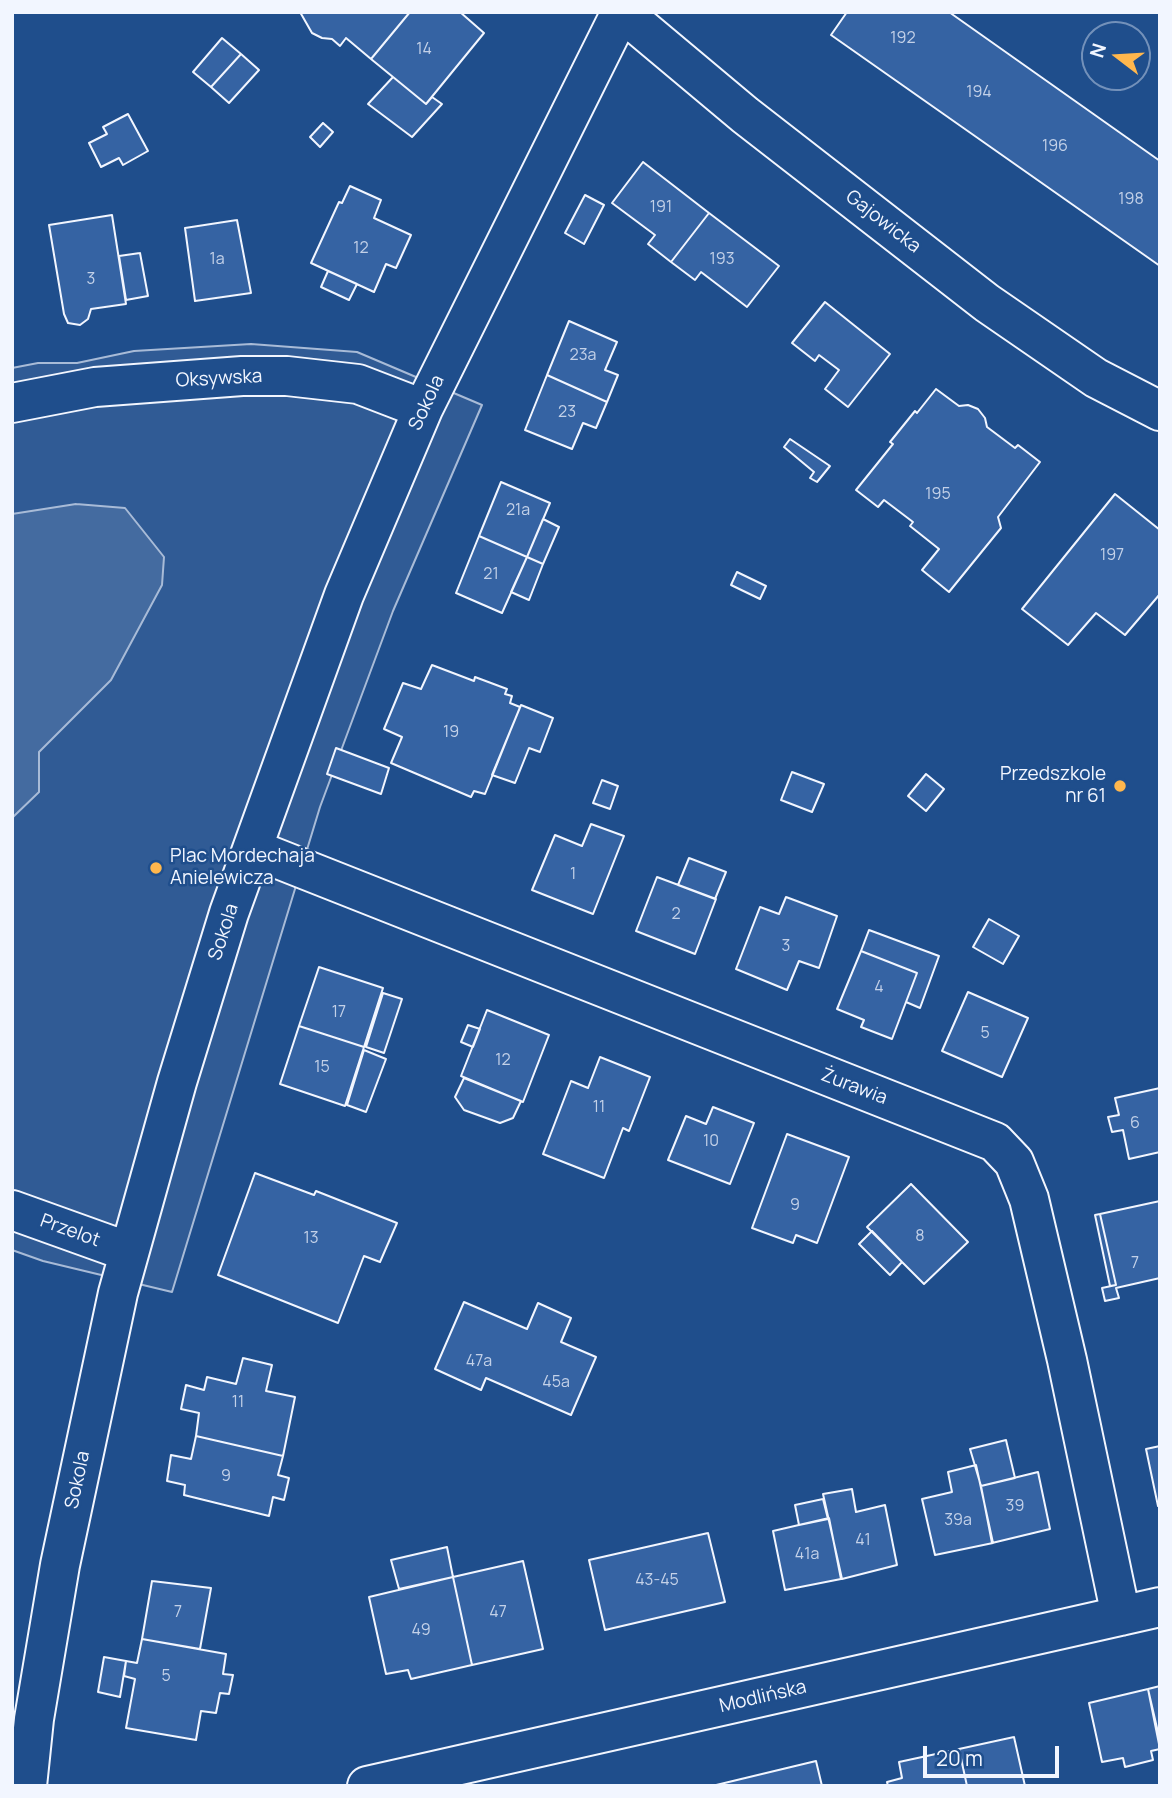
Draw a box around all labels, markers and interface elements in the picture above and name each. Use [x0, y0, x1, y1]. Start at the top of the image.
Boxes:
north arrow [1081, 21, 1151, 91]
house number: 192 [890, 29, 916, 49]
house number: 14 [416, 40, 432, 60]
text: N [1083, 40, 1112, 61]
house number: 194 [966, 83, 992, 103]
house number: 196 [1042, 137, 1068, 157]
street label: Gajowicka [841, 186, 925, 258]
house number: 198 [1118, 190, 1144, 210]
house number: 191 [650, 198, 672, 218]
house number: 12 [353, 239, 369, 259]
house number: 1a [209, 250, 225, 270]
house number: 193 [709, 250, 735, 270]
house number: 3 [87, 270, 95, 290]
house number: 23a [570, 346, 596, 366]
street label: Oksywska [175, 365, 263, 393]
street label: Sokola [404, 372, 450, 434]
house number: 23 [558, 403, 576, 423]
house number: 195 [925, 485, 951, 505]
house number: 21a [506, 501, 530, 521]
house number: 197 [1100, 546, 1124, 566]
house number: 21 [483, 565, 499, 585]
house number: 19 [443, 723, 459, 743]
place label: Przedszkole nr 61 [1000, 764, 1106, 808]
marker: Przedszkole nr 61 [1112, 778, 1128, 794]
place label: Plac Mordechaja Anielewicza [170, 846, 315, 890]
marker: Plac Mordechaja Anielewicza [148, 860, 164, 876]
house number: 1 [570, 865, 576, 885]
street label: Sokola [204, 901, 244, 963]
house number: 2 [671, 905, 681, 925]
house number: 3 [782, 937, 790, 957]
house number: 4 [874, 978, 884, 998]
house number: 17 [332, 1003, 346, 1023]
house number: 5 [980, 1024, 990, 1044]
house number: 12 [495, 1051, 511, 1071]
house number: 15 [314, 1058, 330, 1078]
street label: Żurawia [818, 1064, 890, 1110]
house number: 11 [593, 1098, 605, 1118]
house number: 6 [1130, 1114, 1140, 1134]
house number: 10 [703, 1132, 719, 1152]
house number: 9 [790, 1196, 800, 1216]
street label: Przelot [37, 1210, 103, 1252]
house number: 8 [915, 1227, 925, 1247]
house number: 13 [303, 1229, 319, 1249]
house number: 7 [1131, 1254, 1139, 1274]
house number: 47a [466, 1352, 492, 1372]
house number: 45a [542, 1373, 570, 1393]
house number: 11 [232, 1393, 244, 1413]
street label: Sokola [61, 1449, 95, 1511]
house number: 9 [221, 1467, 231, 1487]
house number: 39 [1006, 1497, 1024, 1517]
house number: 39a [944, 1511, 972, 1531]
house number: 41 [855, 1531, 871, 1551]
house number: 41a [795, 1545, 819, 1565]
house number: 43-45 [635, 1571, 679, 1591]
house number: 7 [174, 1603, 182, 1623]
house number: 47 [489, 1603, 507, 1623]
house number: 49 [411, 1621, 431, 1641]
house number: 5 [161, 1667, 171, 1687]
street label: Modlińska [717, 1676, 809, 1718]
scale bar [927, 1731, 1064, 1775]
text: 20 m [936, 1744, 983, 1772]

